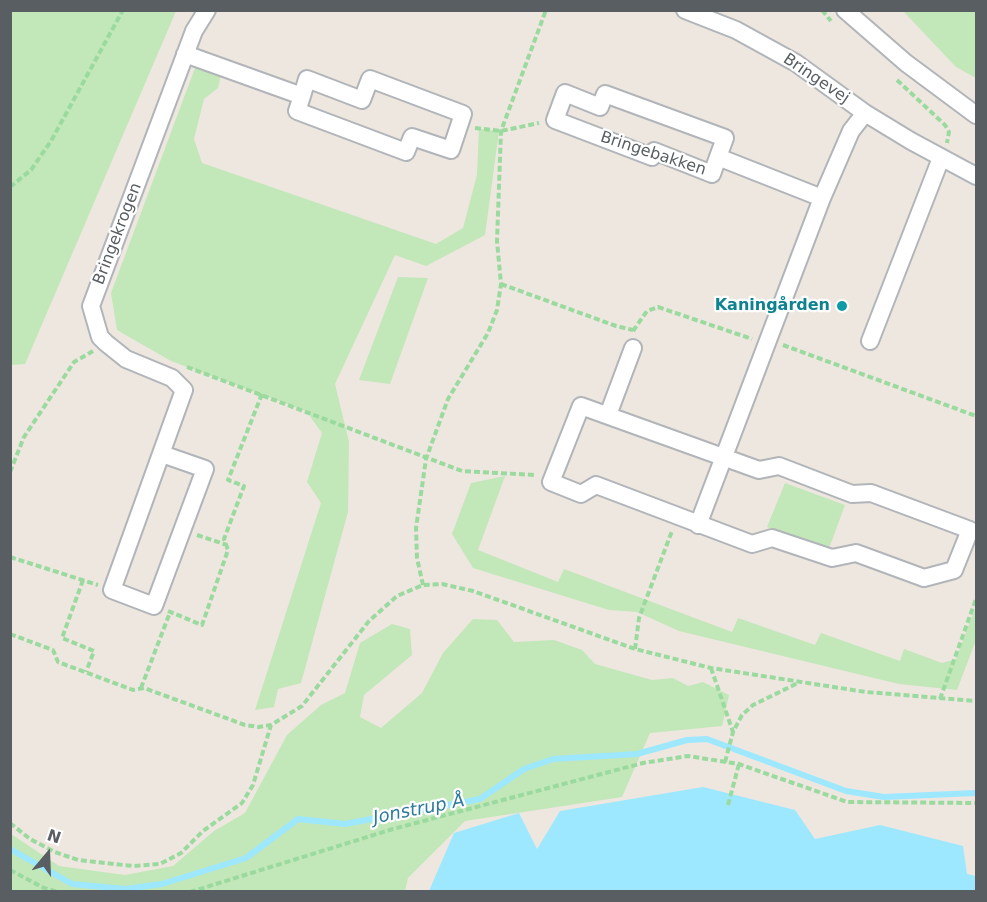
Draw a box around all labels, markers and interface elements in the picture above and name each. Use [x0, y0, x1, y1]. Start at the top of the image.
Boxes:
street label: Bringevej [779, 50, 853, 108]
street label: Bringebakken [598, 128, 708, 180]
street label: Bringekrogen [90, 180, 146, 288]
place label: Kaningården [715, 296, 830, 316]
marker: Kaningården [835, 299, 849, 313]
water label: Jonstrup Å [372, 791, 466, 829]
north arrow [18, 824, 78, 884]
text: N [45, 825, 63, 848]

